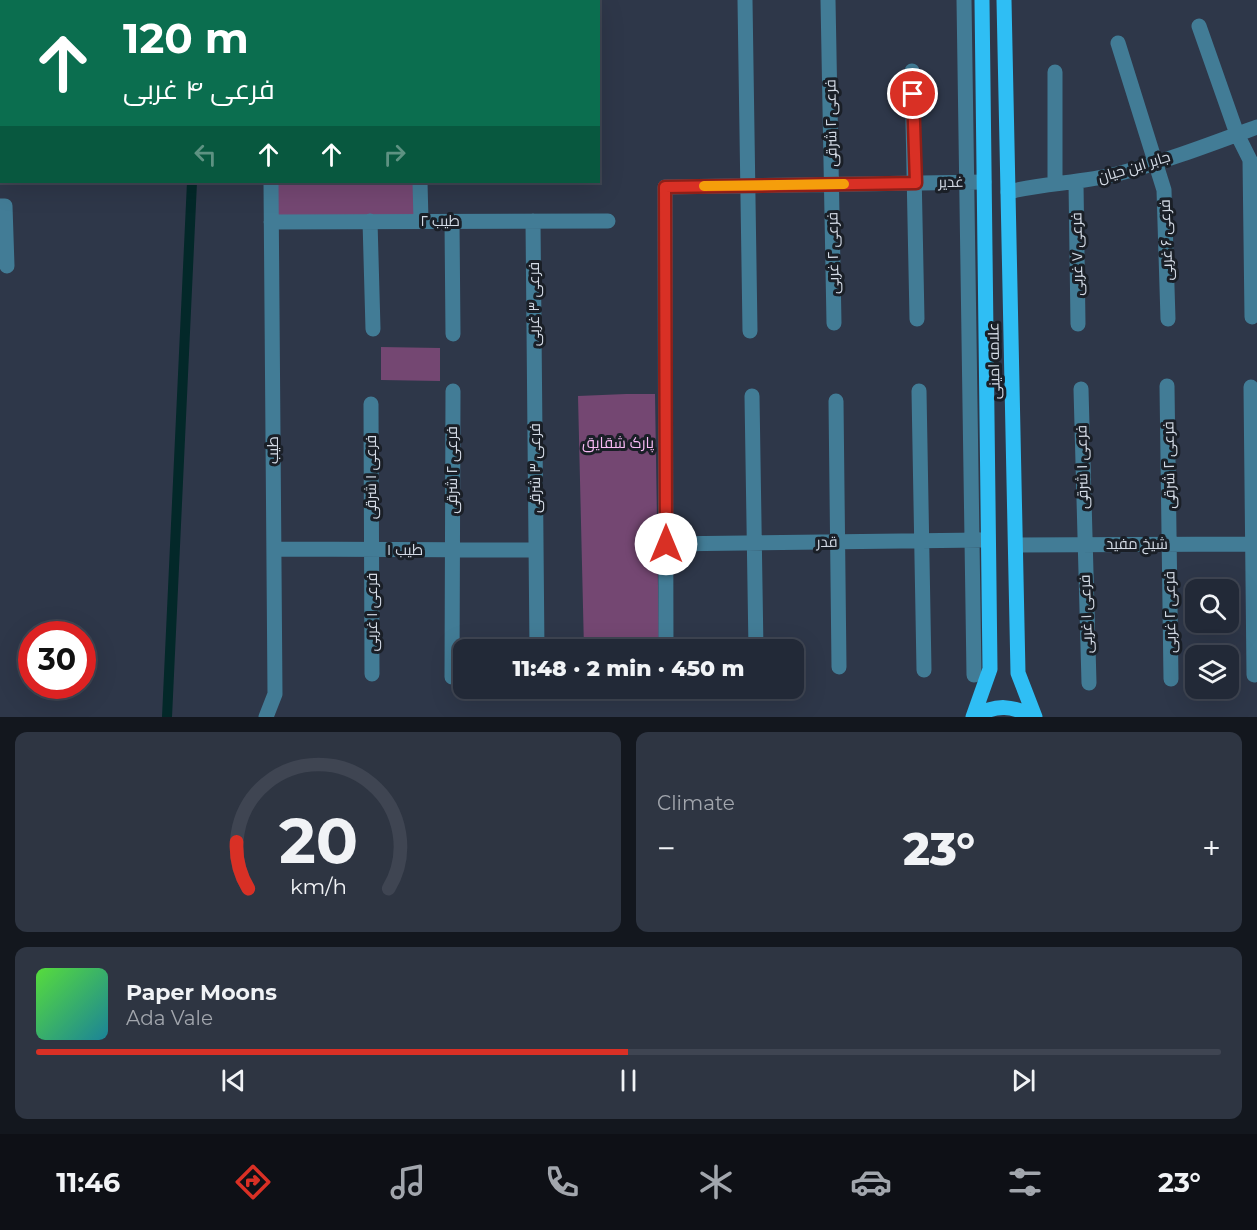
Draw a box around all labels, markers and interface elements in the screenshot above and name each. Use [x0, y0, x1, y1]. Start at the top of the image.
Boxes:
text: 120 m [123, 12, 249, 64]
icon: ahead [24, 24, 102, 102]
pin [887, 68, 938, 119]
text: فرعی ۴ غربی [123, 73, 275, 106]
icon: arrive [896, 77, 929, 110]
street label: فرعی ۲ شرقی [820, 79, 842, 167]
icon: left [189, 138, 222, 171]
icon: ahead [252, 138, 285, 171]
icon: ahead [315, 138, 348, 171]
icon: right [378, 138, 411, 171]
street label: جابر ابن حیان [1095, 147, 1173, 187]
street label: غدیر [937, 172, 964, 191]
street label: فرعی ۶ غربی [1155, 199, 1177, 281]
street label: طیب ۲ [420, 211, 460, 230]
street label: فرعی ۲ غربی [822, 212, 844, 294]
street label: فرعی ۷ غربی [1066, 212, 1088, 296]
street label: فرعی ۳ غربی [524, 262, 544, 346]
street label: علامه امینی [983, 322, 1005, 400]
street label: فرعی ۲ شرقی [1158, 421, 1180, 509]
street label: فرعی ۳ شرقی [525, 423, 545, 513]
street label: فرعی ۱ شرقی [1071, 425, 1093, 509]
street label: فرعی ۲ شرقی [442, 426, 462, 514]
park label: پارک شقایق [582, 433, 654, 453]
street label: فرعی ۱ شرقی [361, 435, 381, 519]
street label: طیب [263, 436, 282, 464]
position arrow [634, 512, 698, 576]
street label: قدر [815, 532, 838, 551]
street label: شیخ مفید [1106, 534, 1168, 555]
street label: طیب ۱ [387, 540, 423, 559]
street label: فرعی ۲ غربی [1159, 571, 1181, 653]
street label: فرعی ۱ غربی [362, 573, 382, 651]
street label: فرعی ۱ غربی [1075, 574, 1097, 654]
map controls [1185, 579, 1239, 699]
button: search [1185, 579, 1239, 633]
speed limit sign: 30 [18, 621, 96, 699]
button: layers [1185, 645, 1239, 699]
text: 11:48 · 2 min · 450 m [512, 655, 745, 682]
text: Climate [657, 791, 735, 815]
text: 20 [278, 803, 358, 879]
text: 23° [903, 821, 975, 876]
text: − [657, 828, 676, 868]
text: + [1202, 828, 1221, 868]
text: km/h [289, 873, 347, 899]
text: Paper Moons [126, 979, 277, 1006]
text: Ada Vale [126, 1006, 213, 1030]
icon: previous [217, 1064, 250, 1097]
icon: pause [612, 1064, 645, 1097]
icon: next [1007, 1064, 1040, 1097]
icon: directions [232, 1161, 274, 1203]
icon: music [387, 1161, 429, 1203]
icon: phone [541, 1161, 583, 1203]
icon: climate [695, 1161, 737, 1203]
icon: car [850, 1161, 892, 1203]
icon: filters [1004, 1161, 1046, 1203]
text: 11:46 [56, 1166, 120, 1199]
text: 23° [1158, 1166, 1201, 1199]

